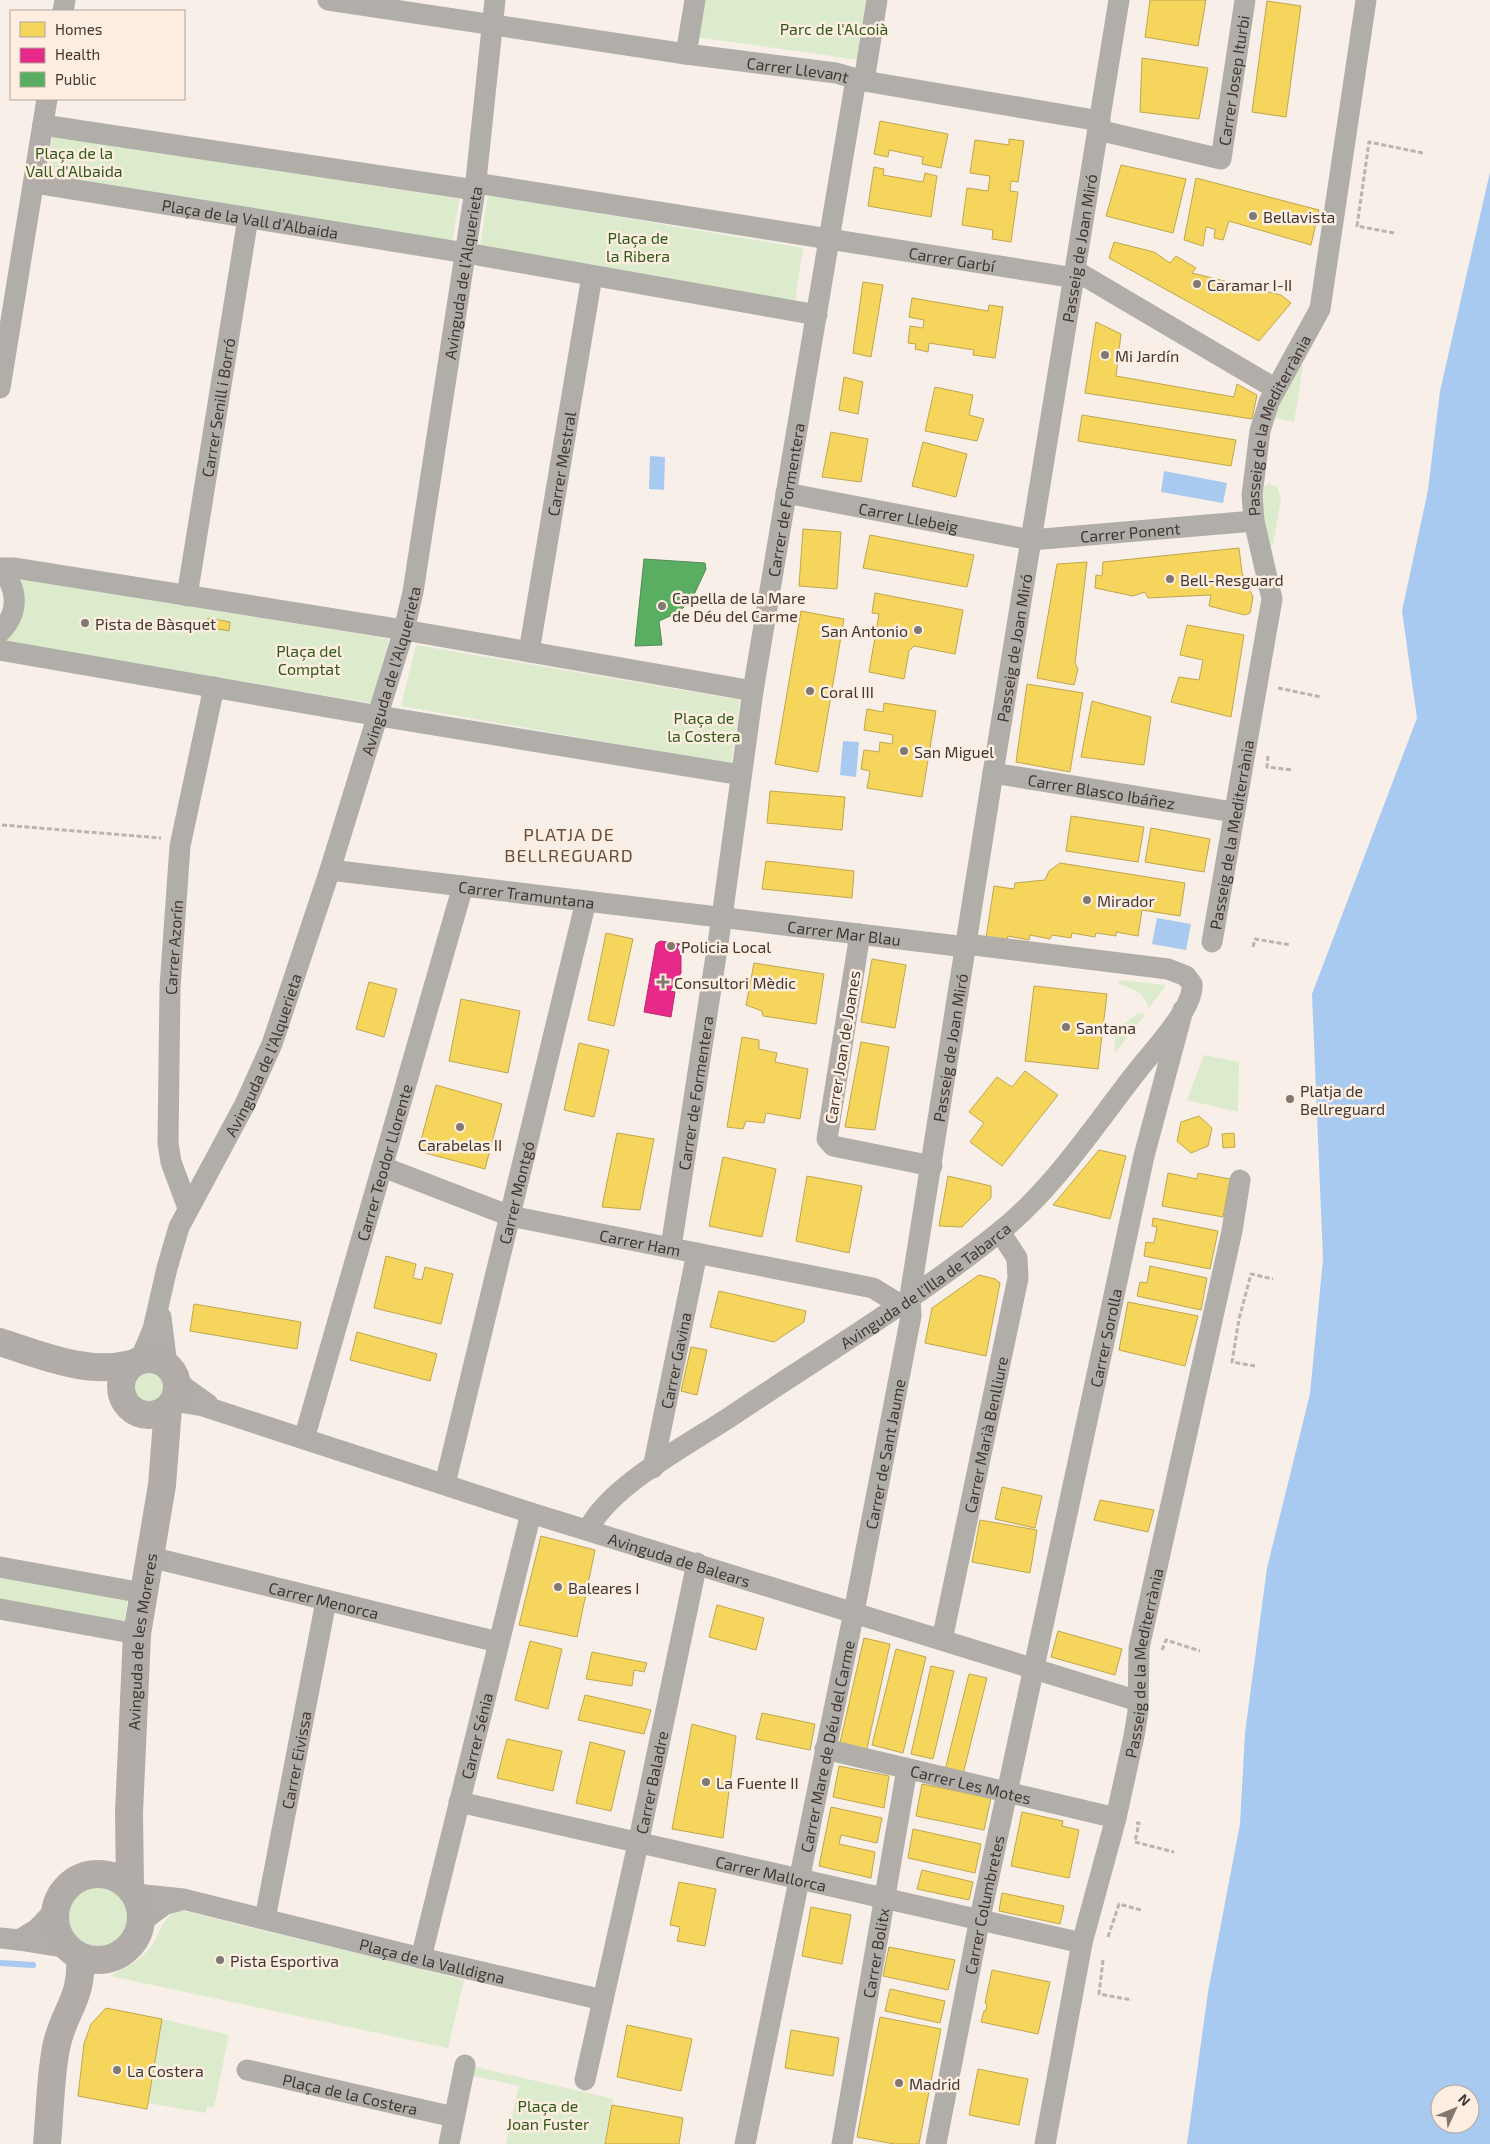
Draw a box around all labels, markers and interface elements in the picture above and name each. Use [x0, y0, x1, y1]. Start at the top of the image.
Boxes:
legend [10, 10, 185, 100]
street label: Carrer Josep Iturbi [1214, 14, 1252, 147]
park label: Parc de l'Alcoià [780, 19, 888, 38]
text: Homes [55, 20, 102, 38]
text: Health [55, 45, 100, 63]
street label: Carrer Llevant [746, 52, 851, 86]
text: Public [55, 70, 96, 88]
park label: Plaça de la Vall d'Albaida [25, 143, 123, 180]
street label: Passeig de Joan Miró [1057, 172, 1100, 324]
street label: Avinguda de l’Alquerieta [440, 185, 485, 361]
street label: Plaça de la Vall d’Albaida [161, 194, 340, 242]
place label: Bellavista [1263, 207, 1335, 226]
marker: Bellavista [1247, 210, 1259, 222]
park label: Plaça de la Ribera [606, 228, 670, 265]
street label: Carrer Garbí [907, 242, 998, 275]
place label: Caramar I-II [1207, 275, 1292, 294]
marker: Caramar I-II [1191, 278, 1203, 290]
street label: Passeig de la Mediterrània [1242, 331, 1314, 517]
street label: Carrer Senill i Borró [197, 336, 238, 478]
place label: Mi Jardín [1115, 346, 1179, 365]
marker: Mi Jardín [1099, 349, 1111, 361]
street label: Carrer Mestral [542, 410, 579, 517]
street label: Carrer de Formentera [763, 421, 807, 578]
street label: Carrer Llebeig [857, 498, 960, 535]
street label: Carrer Ponent [1079, 518, 1181, 545]
place label: Bell-Resguard [1180, 570, 1284, 589]
street label: Passeig de Joan Miró [992, 572, 1035, 723]
marker: Bell-Resguard [1164, 573, 1176, 585]
street label: Avinguda de l’Alquerieta [357, 585, 423, 757]
place label: Capella de la Mare de Déu del Carme [672, 588, 806, 625]
marker: Capella de la Mare de Déu del Carme [656, 600, 668, 612]
place label: Pista de Bàsquet [95, 614, 216, 633]
marker: Pista de Bàsquet [79, 617, 91, 629]
place label: San Antonio [821, 621, 908, 640]
marker: San Antonio [912, 624, 924, 636]
park label: Plaça del Comptat [276, 641, 342, 678]
place label: Coral III [820, 682, 874, 701]
marker: Coral III [804, 685, 816, 697]
park label: Plaça de la Costera [667, 708, 741, 745]
street label: Passeig de la Mediterrània [1205, 738, 1257, 931]
place label: San Miguel [914, 742, 994, 761]
marker: San Miguel [898, 745, 910, 757]
street label: Carrer Blasco Ibáñez [1027, 769, 1177, 812]
district label: PLATJA DE BELLREGUARD [504, 823, 634, 866]
street label: Carrer Tramuntana [457, 876, 596, 911]
place label: Mirador [1097, 891, 1155, 910]
marker: Mirador [1081, 894, 1093, 906]
street label: Carrer Azorín [160, 899, 186, 995]
street label: Carrer Mar Blau [787, 916, 902, 949]
place label: Policia Local [681, 937, 771, 956]
marker: Policia Local [665, 940, 677, 952]
street label: Carrer Joan de Joanes [820, 969, 864, 1125]
street label: Avinguda de l’Alquerieta [220, 971, 304, 1139]
street label: Passeig de Joan Miró [928, 972, 971, 1123]
place label: Consultori Mèdic [674, 973, 796, 992]
marker: Consultori Mèdic [656, 975, 670, 989]
street label: Carrer de Formentera [674, 1014, 716, 1171]
place label: Santana [1076, 1018, 1136, 1037]
marker: Santana [1060, 1021, 1072, 1033]
place label: Platja de Bellreguard [1300, 1081, 1385, 1118]
street label: Carrer Teodor Llorente [352, 1082, 415, 1243]
marker: Platja de Bellreguard [1284, 1093, 1296, 1105]
marker: Carabelas II [454, 1121, 466, 1133]
place label: Carabelas II [418, 1135, 502, 1154]
street label: Carrer Montgó [494, 1139, 537, 1246]
street label: Avinguda de l'Illa de Tabarca [836, 1218, 1014, 1352]
street label: Carrer Ham [598, 1225, 683, 1259]
street label: Carrer Sorolla [1085, 1286, 1125, 1389]
street label: Carrer Gavina [656, 1310, 694, 1410]
street label: Carrer Marià Benlliure [959, 1354, 1011, 1515]
street label: Carrer de Sant Jaume [861, 1377, 908, 1531]
street label: Avinguda de Balears [606, 1528, 753, 1590]
street label: Avinguda de les Moreres [123, 1552, 160, 1731]
street label: Passeig de la Mediterrània [1120, 1566, 1166, 1760]
street label: Carrer Menorca [267, 1577, 381, 1622]
place label: Baleares I [568, 1578, 640, 1597]
marker: Baleares I [552, 1581, 564, 1593]
street label: Carrer Mare de Déu del Carme [796, 1639, 857, 1854]
street label: Carrer Sénia [456, 1690, 496, 1781]
street label: Carrer Eivissa [277, 1709, 314, 1810]
street label: Carrer Baladre [631, 1729, 671, 1836]
street label: Carrer Les Motes [909, 1760, 1033, 1807]
place label: La Fuente II [716, 1773, 799, 1792]
marker: La Fuente II [700, 1776, 712, 1788]
street label: Carrer Columbretes [960, 1833, 1007, 1976]
street label: Carrer Mallorca [714, 1851, 828, 1894]
street label: Carrer Bolitx [858, 1906, 892, 1999]
street label: Plaça de la Valldigna [358, 1934, 507, 1987]
place label: Pista Esportiva [230, 1951, 339, 1970]
marker: Pista Esportiva [214, 1954, 226, 1966]
place label: La Costera [127, 2061, 204, 2080]
marker: La Costera [111, 2064, 123, 2076]
street label: Plaça de la Costera [281, 2069, 420, 2118]
place label: Madrid [909, 2074, 961, 2093]
marker: Madrid [893, 2077, 905, 2089]
north arrow [1430, 2084, 1480, 2134]
text: N [1455, 2090, 1474, 2109]
park label: Plaça de Joan Fuster [507, 2096, 590, 2133]

